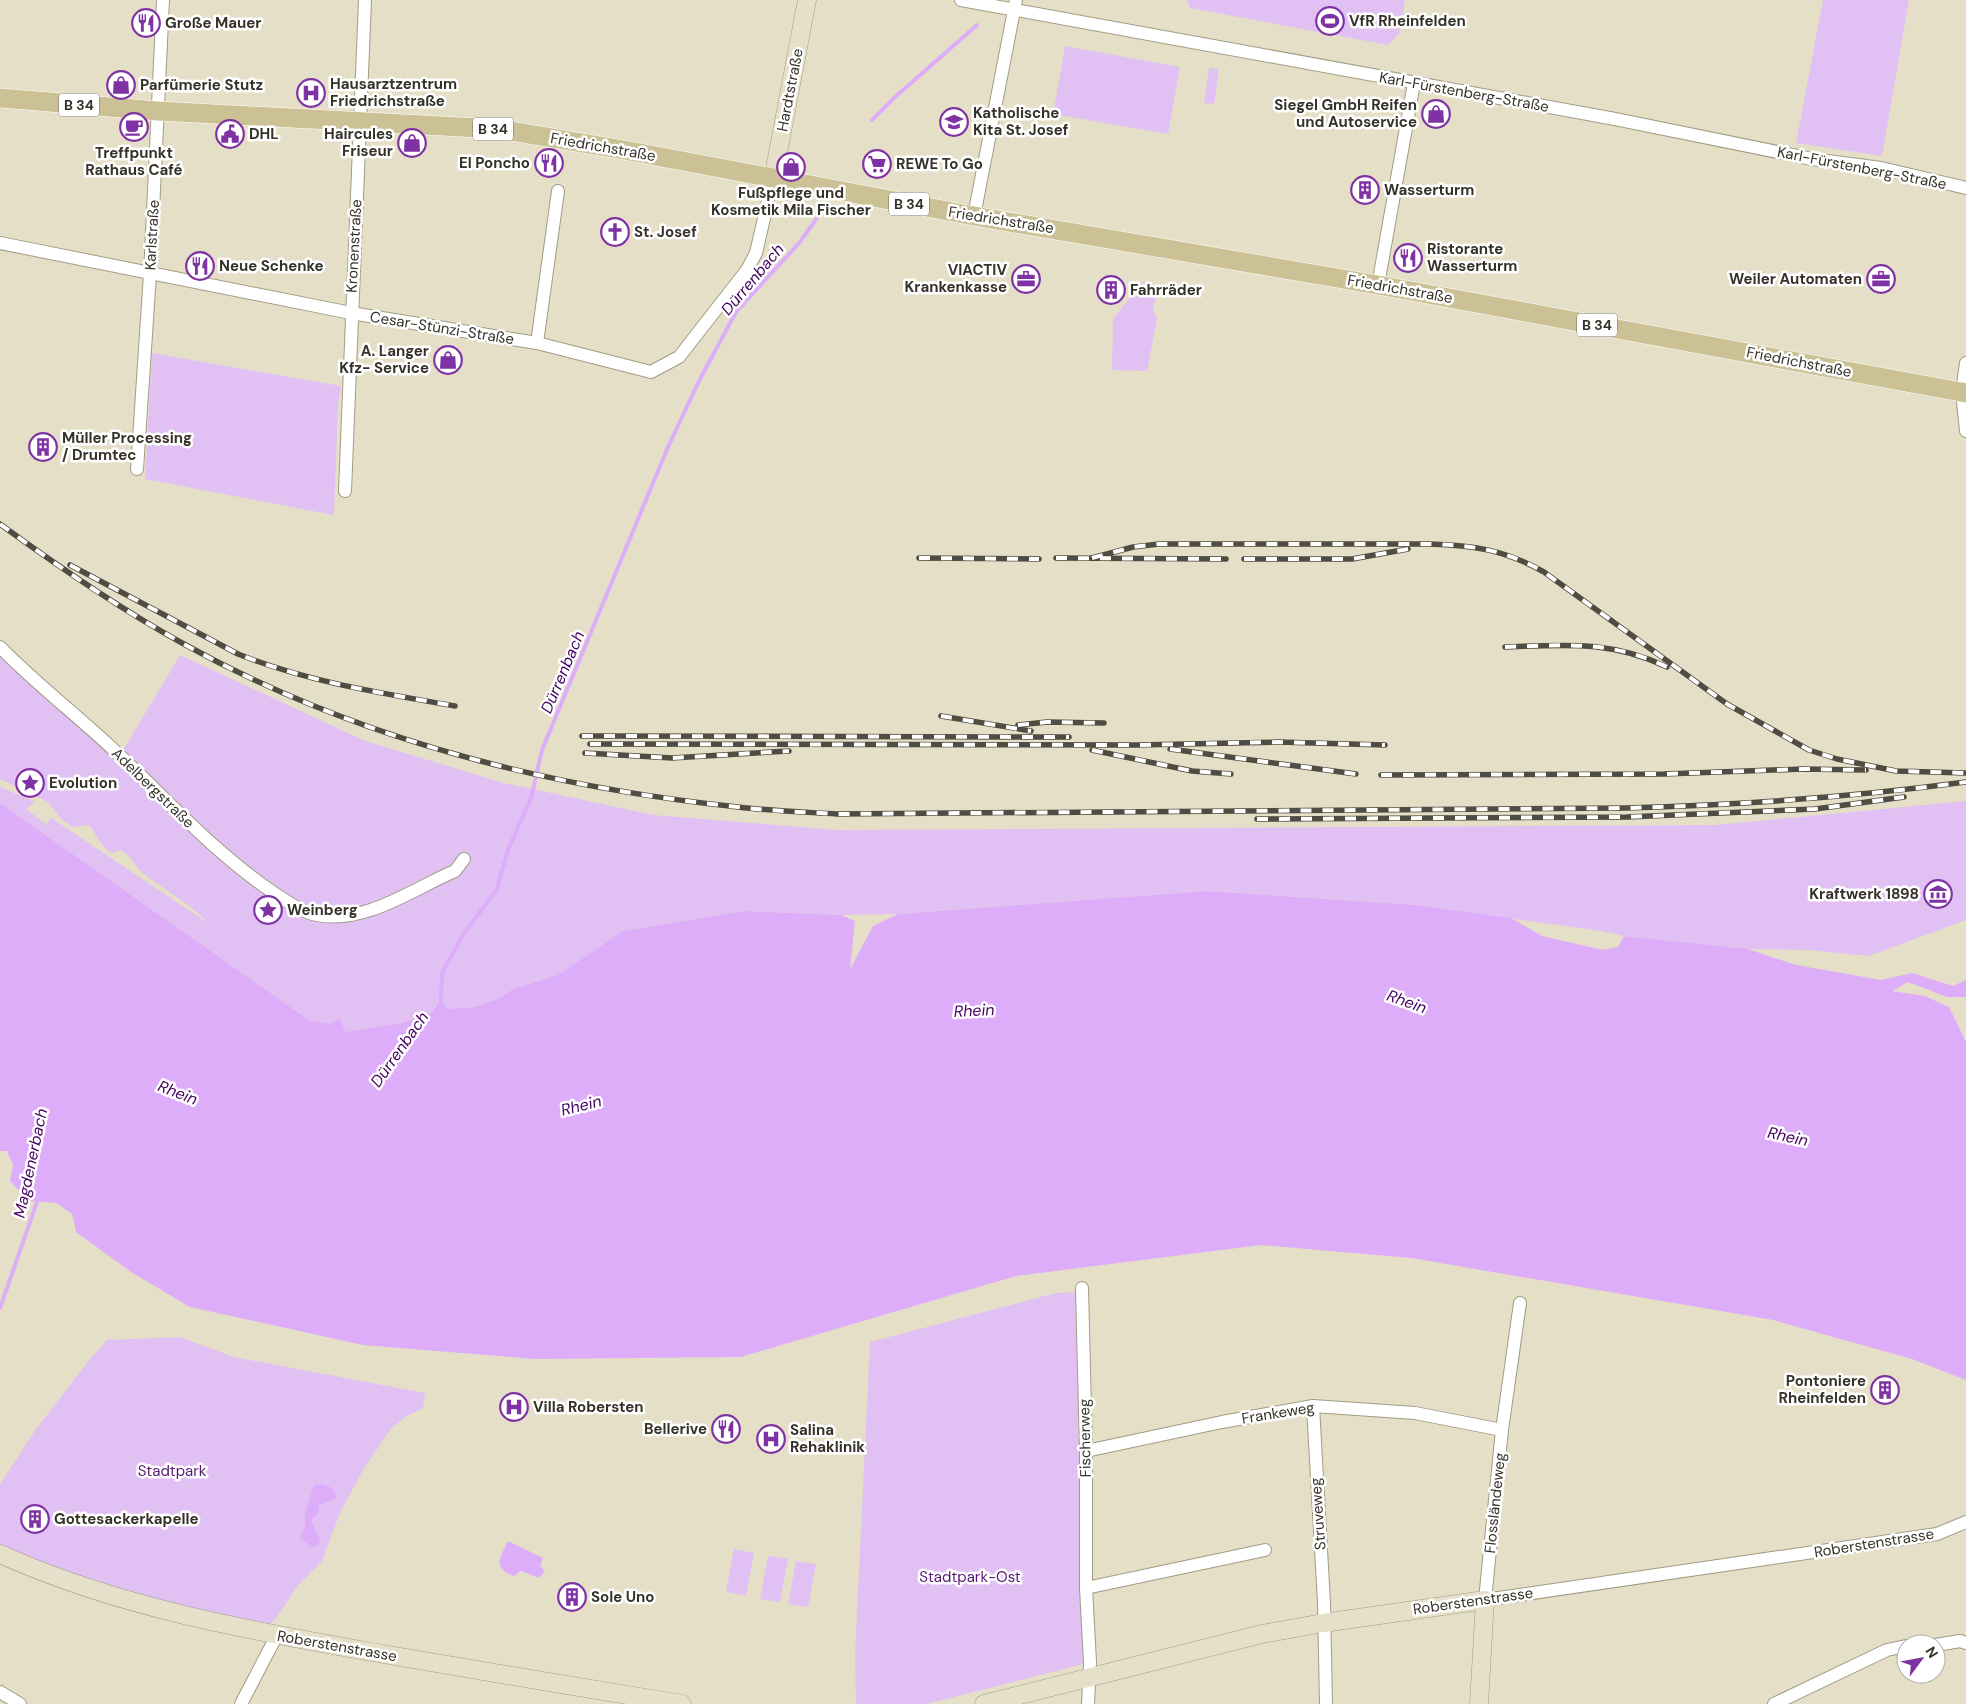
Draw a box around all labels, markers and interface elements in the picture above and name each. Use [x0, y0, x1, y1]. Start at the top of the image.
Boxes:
sports icon: VfR Rheinfelden [1315, 6, 1345, 36]
restaurant icon: Große Mauer [131, 8, 161, 38]
place label: VfR Rheinfelden [1349, 11, 1466, 31]
place label: Große Mauer [165, 13, 261, 33]
street label: Hardtstraße [772, 47, 808, 133]
street label: Karl-Fürstenberg-Straße [1378, 67, 1550, 117]
shop icon: Parfümerie Stutz [106, 70, 136, 100]
place label: Hausarztzentrum Friedrichstraße [330, 74, 457, 111]
place label: Parfümerie Stutz [140, 75, 263, 95]
hospital icon: Hausarztzentrum Friedrichstraße [296, 78, 326, 108]
road number: B 34 [59, 94, 99, 116]
place label: Siegel GmbH Reifen und Autoservice [1274, 95, 1417, 132]
shop icon: Siegel GmbH Reifen und Autoservice [1421, 99, 1451, 129]
place label: Katholische Kita St. Josef [973, 103, 1068, 140]
school or university icon: Katholische Kita St. Josef [939, 107, 969, 137]
cafe icon: Treffpunkt Rathaus Café [119, 112, 149, 142]
road number: B 34 [473, 118, 513, 140]
public building icon: DHL [215, 119, 245, 149]
place label: DHL [249, 124, 279, 144]
place label: Haircules Friseur [324, 124, 393, 161]
shop icon: Haircules Friseur [397, 128, 427, 158]
street label: Friedrichstraße [549, 128, 657, 166]
street label: Karl-Fürstenberg-Straße [1776, 142, 1948, 194]
place label: Treffpunkt Rathaus Café [85, 143, 183, 180]
restaurant icon: El Poncho [534, 148, 564, 178]
supermarket icon: REWE To Go [862, 149, 892, 179]
shop icon: Fußpflege und Kosmetik Mila Fischer [776, 152, 806, 182]
place label: El Poncho [459, 153, 530, 173]
place label: REWE To Go [896, 154, 983, 174]
building icon: Wasserturm [1350, 175, 1380, 205]
place label: Wasserturm [1384, 180, 1474, 200]
place label: Fußpflege und Kosmetik Mila Fischer [711, 183, 871, 220]
road number: B 34 [889, 192, 929, 215]
street label: Karlstraße [140, 199, 164, 271]
street label: Kronenstraße [342, 199, 366, 293]
street label: Friedrichstraße [947, 202, 1055, 238]
church icon: St. Josef [600, 217, 630, 247]
place label: St. Josef [634, 222, 697, 242]
water label: Dürrenbach [716, 239, 789, 320]
place label: Ristorante Wasserturm [1427, 239, 1517, 276]
restaurant icon: Ristorante Wasserturm [1393, 243, 1423, 273]
restaurant icon: Neue Schenke [185, 251, 215, 281]
place label: Neue Schenke [219, 256, 324, 276]
place label: VIACTIV Krankenkasse [905, 260, 1007, 297]
office icon: VIACTIV Krankenkasse [1011, 264, 1041, 294]
office icon: Weiler Automaten [1866, 264, 1896, 294]
place label: Weiler Automaten [1729, 269, 1862, 289]
street label: Friedrichstraße [1346, 270, 1454, 308]
building icon: Fahrräder [1096, 275, 1126, 305]
place label: Fahrräder [1130, 280, 1202, 300]
street label: Cesar-Stünzi-Straße [369, 307, 515, 349]
road number: B 34 [1577, 314, 1617, 336]
place label: A. Langer Kfz- Service [339, 341, 429, 378]
street label: Friedrichstraße [1745, 342, 1853, 382]
shop icon: A. Langer Kfz- Service [433, 345, 463, 375]
place label: Müller Processing / Drumtec [62, 428, 192, 465]
building icon: Müller Processing / Drumtec [28, 432, 58, 462]
water label: Dürrenbach [536, 628, 589, 717]
street label: Adelbergstraße [107, 743, 199, 833]
place icon: Evolution [15, 768, 45, 798]
place label: Evolution [49, 773, 117, 793]
museum icon: Kraftwerk 1898 [1923, 879, 1953, 909]
place label: Kraftwerk 1898 [1809, 884, 1919, 904]
place icon: Weinberg [253, 895, 283, 925]
place label: Weinberg [287, 900, 358, 920]
water label: Rhein [1384, 985, 1430, 1018]
water label: Rhein [953, 999, 995, 1022]
water label: Dürrenbach [366, 1007, 433, 1091]
water label: Rhein [155, 1075, 201, 1110]
water label: Rhein [559, 1090, 604, 1121]
water label: Magdenerbach [9, 1106, 52, 1220]
water label: Rhein [1766, 1122, 1810, 1151]
place label: Pontoniere Rheinfelden [1778, 1371, 1866, 1408]
building icon: Pontoniere Rheinfelden [1870, 1375, 1900, 1405]
hospital icon: Villa Robersten [499, 1392, 529, 1422]
place label: Villa Robersten [533, 1397, 644, 1417]
street label: Frankeweg [1240, 1397, 1316, 1429]
street label: Fischerweg [1074, 1399, 1096, 1477]
restaurant icon: Bellerive [711, 1414, 741, 1444]
place label: Bellerive [644, 1419, 707, 1439]
place label: Salina Rehaklinik [790, 1420, 865, 1457]
hospital icon: Salina Rehaklinik [756, 1424, 786, 1454]
street label: Flossländeweg [1480, 1452, 1510, 1554]
park label: Stadtpark [138, 1461, 207, 1481]
street label: Struveweg [1305, 1477, 1331, 1551]
building icon: Gottesackerkapelle [20, 1504, 50, 1534]
place label: Gottesackerkapelle [54, 1509, 199, 1529]
street label: Roberstenstrasse [1813, 1524, 1935, 1562]
park label: Stadtpark-Ost [919, 1567, 1021, 1587]
building icon: Sole Uno [557, 1582, 587, 1612]
street label: Roberstenstrasse [1412, 1583, 1534, 1619]
place label: Sole Uno [591, 1587, 654, 1607]
street label: Roberstenstrasse [276, 1626, 398, 1666]
north arrow [1896, 1634, 1946, 1684]
text: N [1922, 1643, 1942, 1661]

